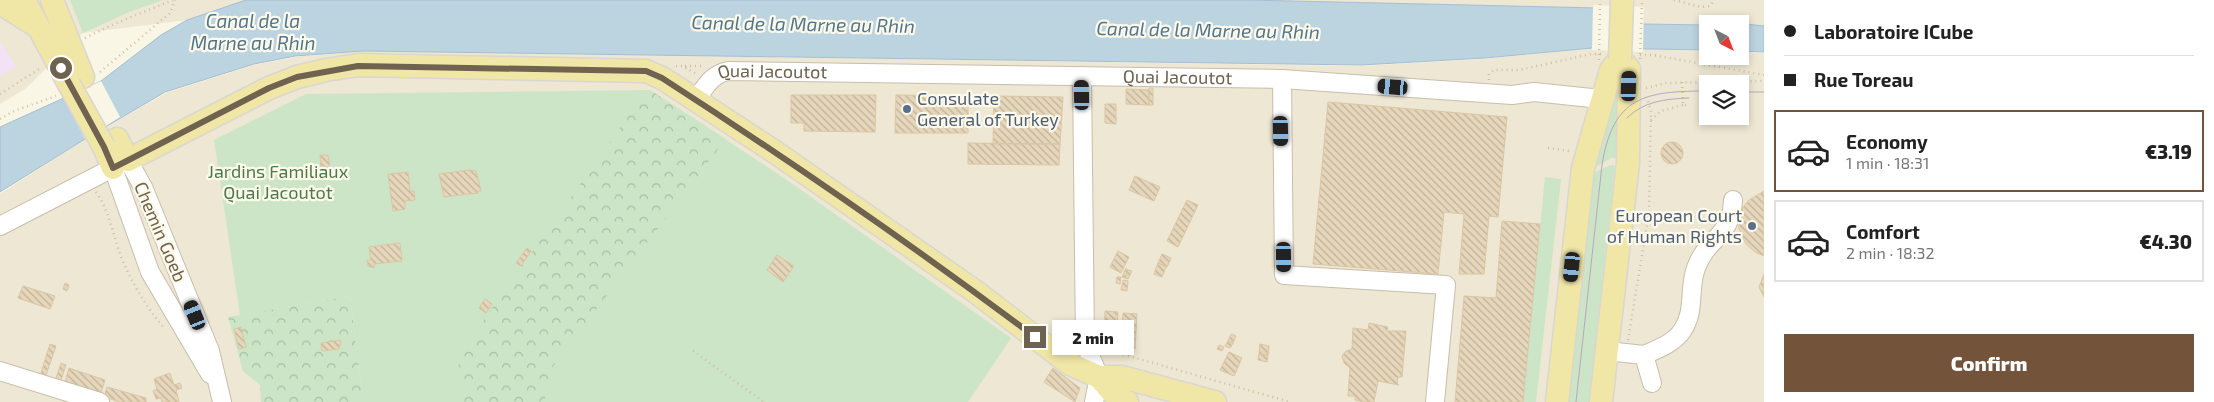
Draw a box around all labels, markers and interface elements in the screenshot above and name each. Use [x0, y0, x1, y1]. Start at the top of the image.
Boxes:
water label: Canal de la Marne au Rhin [191, 9, 315, 54]
water label: Canal de la Marne au Rhin [691, 10, 915, 37]
north arrow [1699, 15, 1749, 65]
map controls [1699, 15, 1749, 125]
water label: Canal de la Marne au Rhin [1096, 16, 1320, 43]
text: Laboratoire ICube [1814, 20, 1973, 43]
route start [50, 57, 72, 79]
street label: Quai Jacoutot [714, 59, 828, 83]
street label: Quai Jacoutot [1123, 65, 1232, 88]
text: Rue Toreau [1814, 68, 1913, 91]
car [1620, 71, 1637, 101]
button: layers [1699, 75, 1749, 125]
car [1377, 78, 1408, 96]
car [1074, 80, 1089, 110]
place label: Consulate General of Turkey [917, 87, 1059, 130]
marker: Consulate General of Turkey [901, 103, 913, 115]
car [1273, 116, 1288, 146]
icon: car [1786, 129, 1831, 174]
text: Economy [1846, 130, 1928, 153]
text: €3.19 [2145, 140, 2192, 163]
text: 1 min · 18:31 [1846, 153, 1929, 172]
park label: Jardins Familiaux Quai Jacoutot [208, 160, 349, 203]
street label: Chemin Goeb [130, 178, 192, 285]
place label: European Court of Human Rights [1607, 204, 1742, 247]
icon: car [1786, 219, 1831, 264]
marker: European Court of Human Rights [1746, 220, 1758, 232]
text: Comfort [1846, 220, 1920, 243]
text: €4.30 [2140, 230, 2192, 253]
car [1276, 242, 1291, 272]
text: 2 min · 18:32 [1846, 243, 1935, 262]
car [1562, 251, 1581, 283]
car [182, 298, 207, 332]
callout: 2 min [1052, 320, 1135, 354]
route end [1024, 326, 1046, 348]
text: 2 min [1072, 328, 1114, 347]
button: Confirm [1784, 334, 2194, 392]

